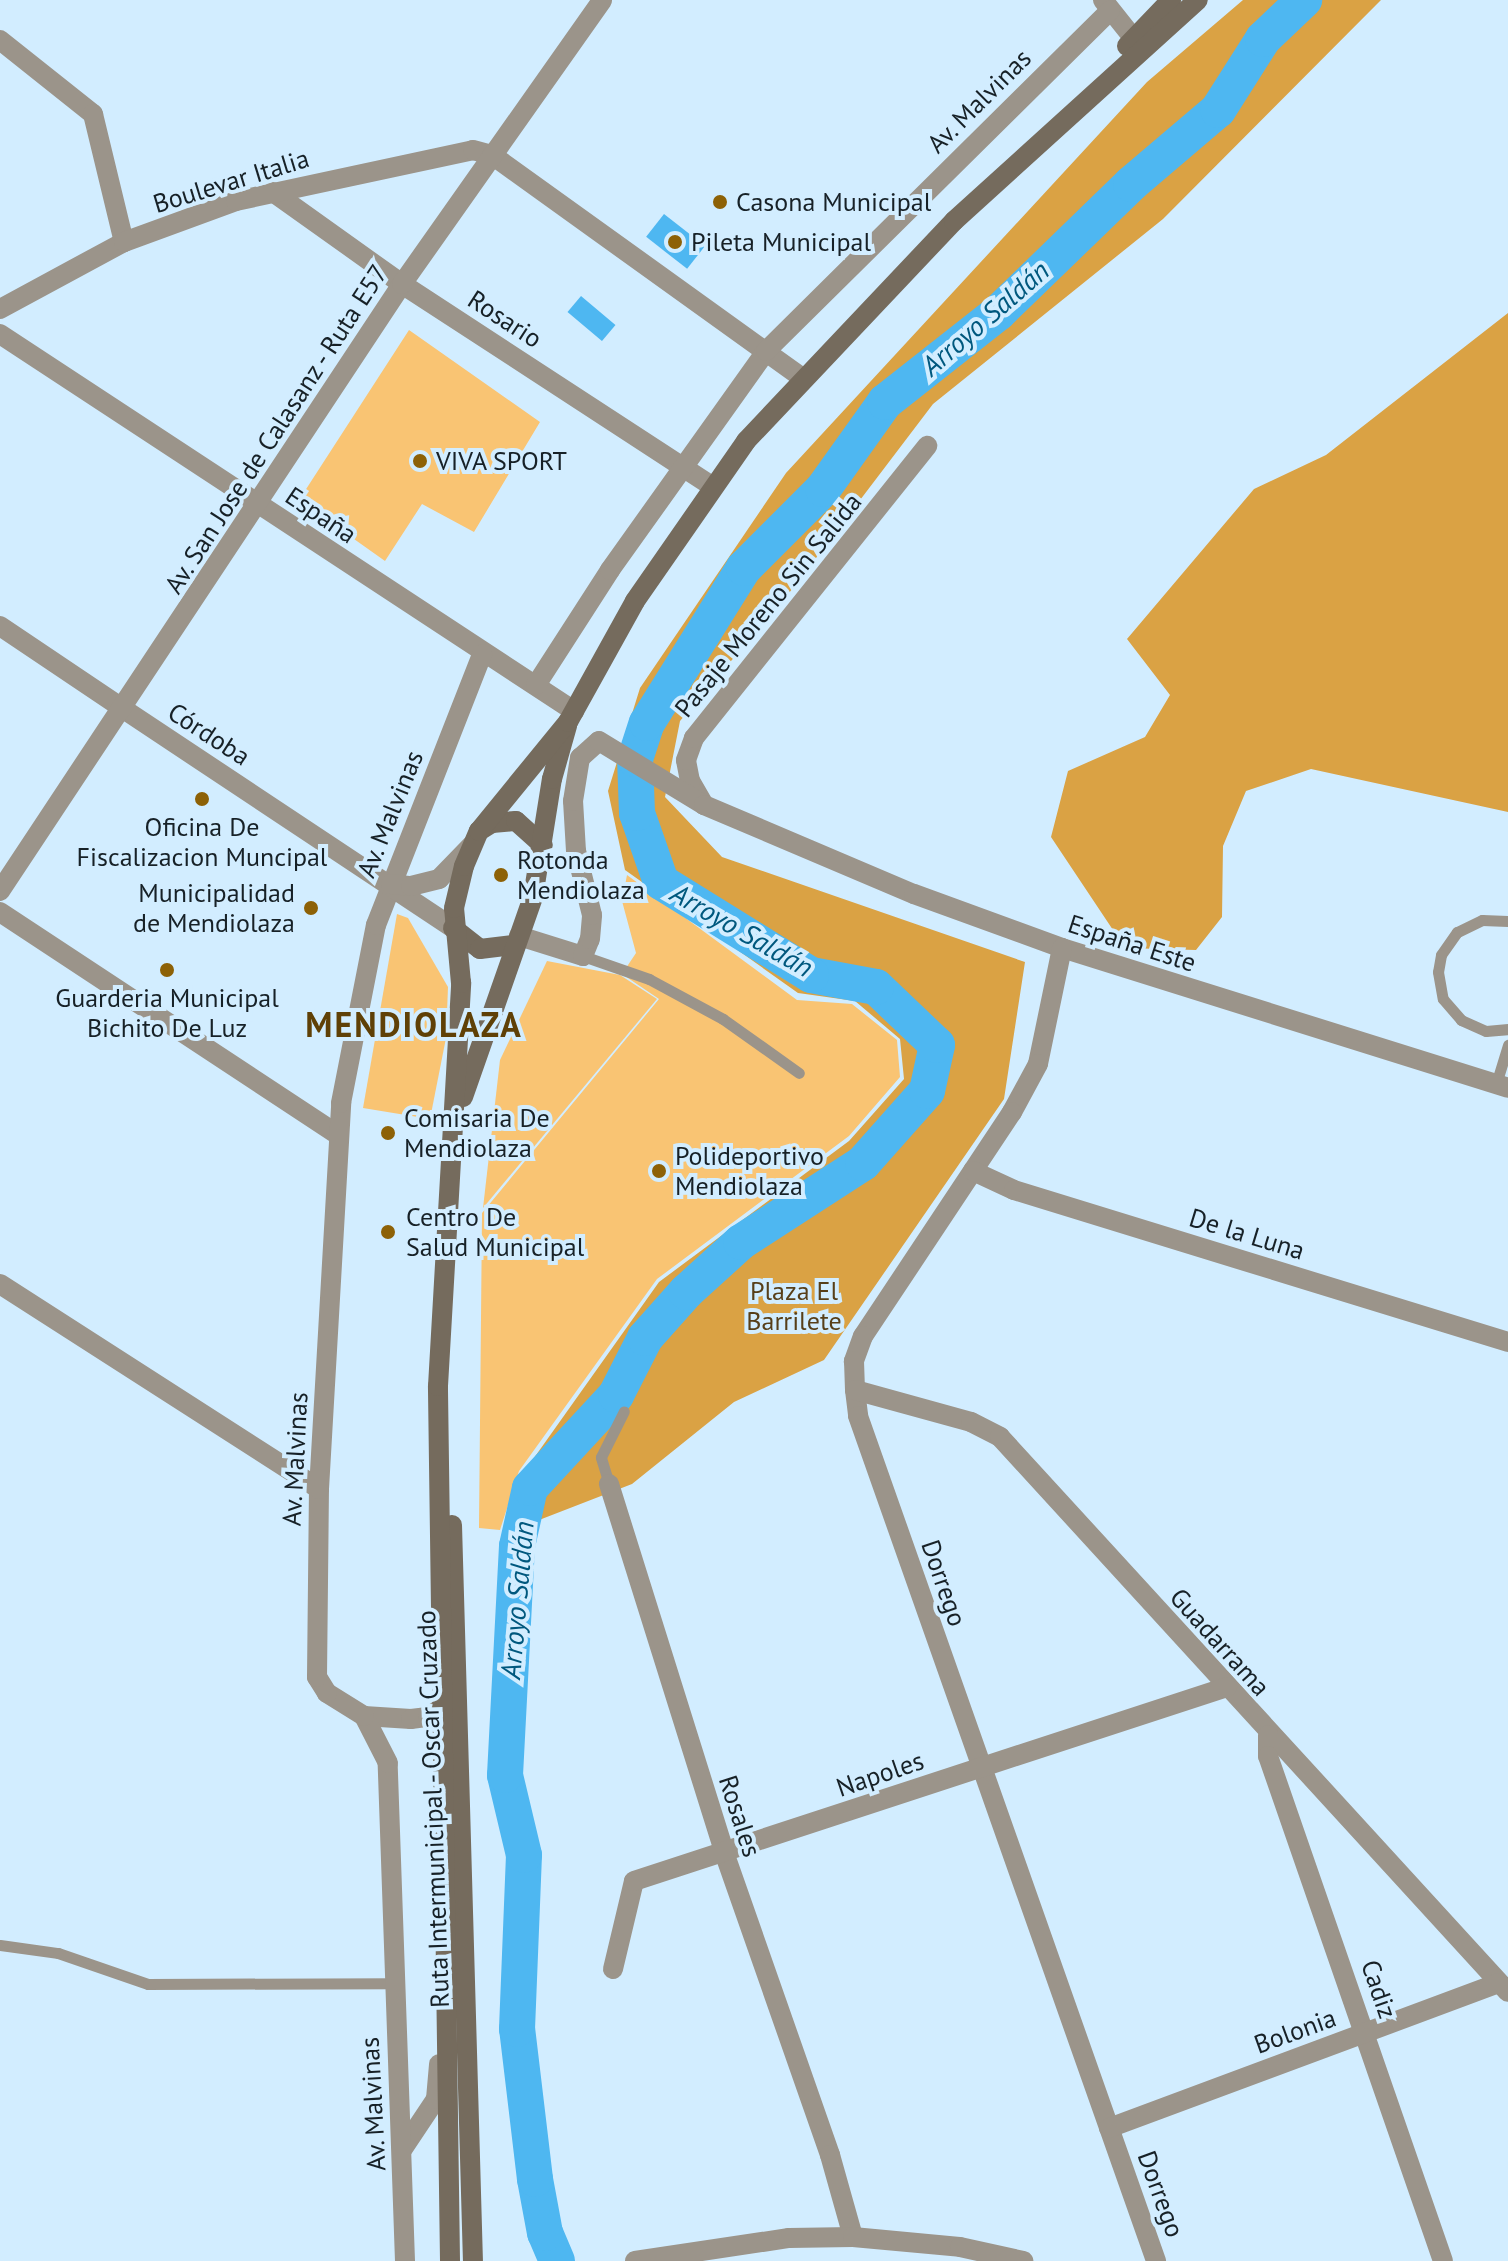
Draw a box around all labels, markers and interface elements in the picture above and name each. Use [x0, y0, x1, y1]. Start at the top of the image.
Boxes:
street label: Av. Malvinas [920, 42, 1038, 160]
street label: Boulevar Italia [149, 143, 313, 219]
place label: Casona Municipal [736, 186, 931, 218]
marker: Casona Municipal [711, 193, 729, 211]
place label: Pileta Municipal [691, 226, 871, 258]
marker: Pileta Municipal [666, 233, 684, 251]
water label: Arroyo Saldán [914, 253, 1056, 383]
street label: Av. San Jose de Calasanz - Ruta E57 [156, 256, 396, 602]
street label: Rosario [462, 284, 548, 354]
place label: VIVA SPORT [436, 445, 568, 477]
marker: VIVA SPORT [411, 452, 429, 470]
street label: España [280, 480, 362, 550]
street label: Pasaje Moreno Sin Salida [668, 487, 868, 723]
street label: Córdoba [162, 696, 256, 772]
street label: Av. Malvinas [350, 745, 430, 883]
marker: Oficina De Fiscalizacion Muncipal [193, 790, 211, 808]
place label: Oficina De Fiscalizacion Muncipal [77, 811, 327, 872]
place label: Rotonda Mendiolaza [517, 844, 645, 906]
marker: Rotonda Mendiolaza [492, 866, 510, 884]
water label: Arroyo Saldán [665, 876, 819, 984]
place label: Municipalidad de Mendiolaza [133, 877, 295, 938]
marker: Municipalidad de Mendiolaza [302, 899, 320, 917]
street label: España Este [1064, 908, 1200, 978]
marker: Guarderia Municipal Bichito De Luz [158, 961, 176, 979]
place label: Guarderia Municipal Bichito De Luz [55, 982, 279, 1044]
district label: MENDIOLAZA [305, 1005, 523, 1045]
place label: Comisaria De Mendiolaza [404, 1102, 550, 1164]
marker: Comisaria De Mendiolaza [379, 1124, 397, 1142]
place label: Polideportivo Mendiolaza [675, 1140, 824, 1202]
marker: Polideportivo Mendiolaza [650, 1162, 668, 1180]
place label: Centro De Salud Municipal [406, 1201, 584, 1262]
street label: De la Luna [1186, 1202, 1308, 1266]
marker: Centro De Salud Municipal [377, 1221, 399, 1243]
park label: Plaza El Barrilete [746, 1275, 842, 1336]
street label: Av. Malvinas [276, 1390, 314, 1528]
water label: Arroyo Saldán [493, 1520, 541, 1680]
street label: Dorrego [915, 1536, 973, 1630]
street label: Guadarrama [1163, 1582, 1277, 1702]
street label: Ruta Intermunicipal - Oscar Cruzado [410, 1608, 456, 2010]
street label: Napoles [832, 1745, 928, 1803]
street label: Rosales [712, 1771, 768, 1861]
street label: Cadiz [1355, 1956, 1403, 2022]
street label: Bolonia [1250, 2002, 1340, 2060]
street label: Av. Malvinas [354, 2035, 392, 2173]
street label: Dorrego [1131, 2147, 1191, 2241]

